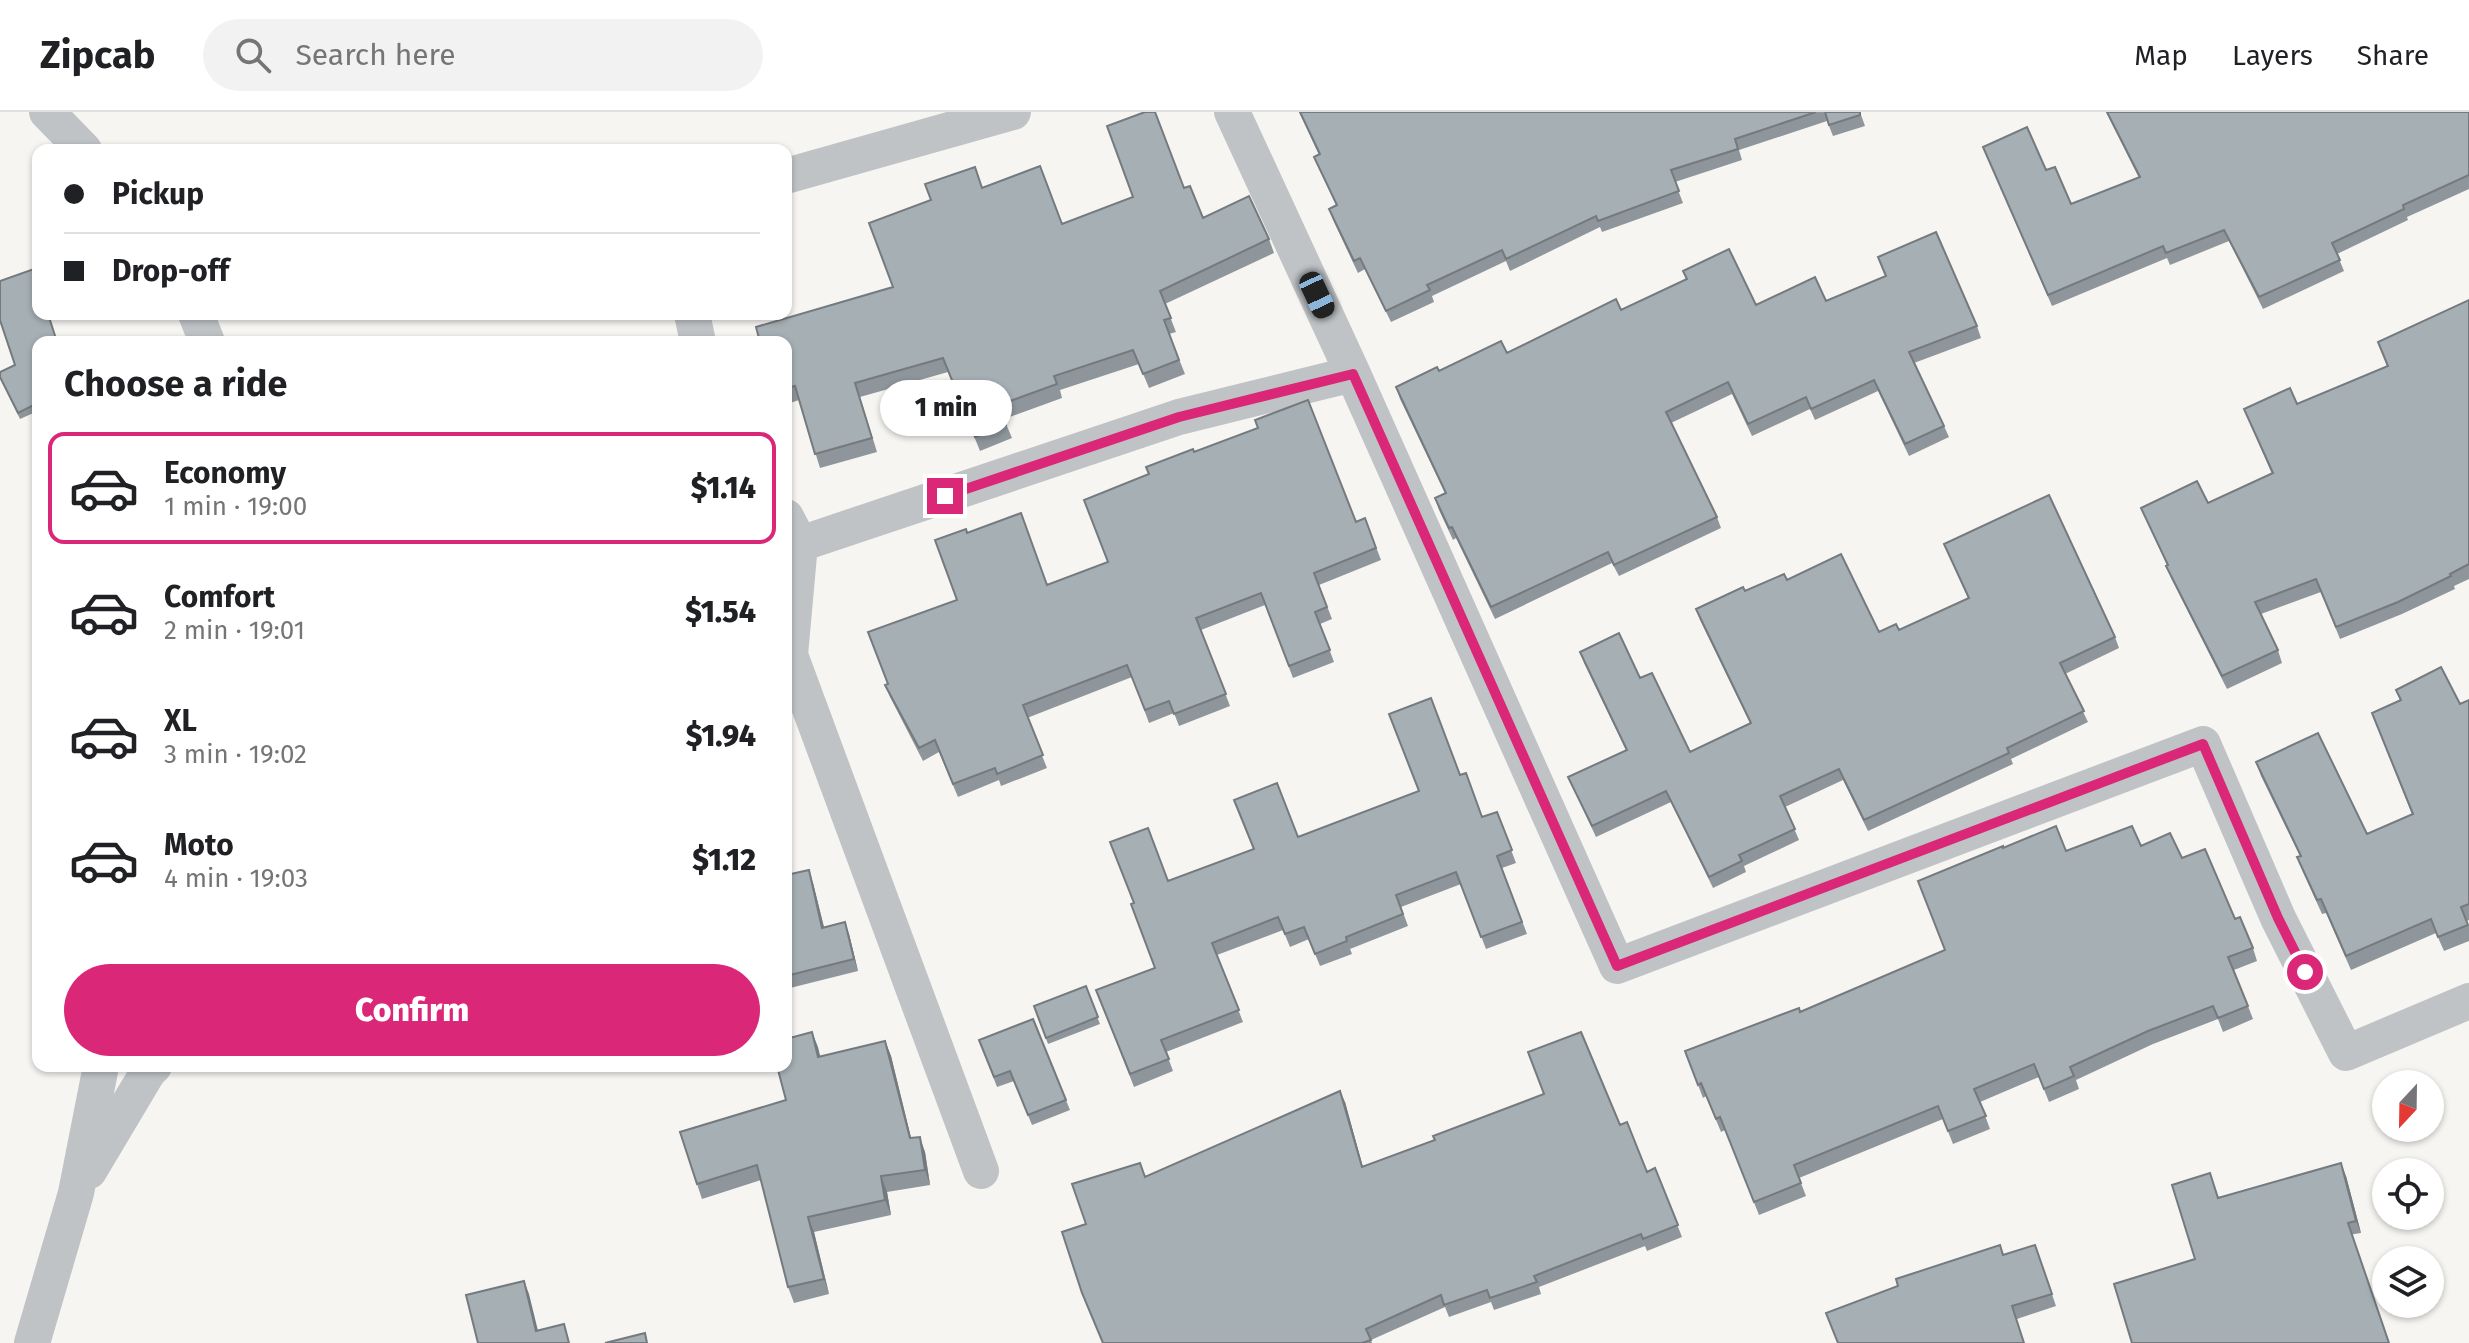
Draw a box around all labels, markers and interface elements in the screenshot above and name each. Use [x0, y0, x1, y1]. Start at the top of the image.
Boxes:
search box [203, 19, 763, 91]
text: Zipcab [40, 32, 155, 78]
icon: search [231, 33, 275, 77]
text: Search here [295, 37, 456, 73]
text: Map [2134, 39, 2188, 72]
text: Layers [2232, 39, 2313, 72]
text: Share [2357, 39, 2429, 72]
text: Pickup [112, 176, 204, 212]
text: Drop-off [112, 253, 229, 289]
car [1296, 268, 1338, 322]
text: Choose a ride [64, 362, 287, 406]
callout: 1 min [879, 380, 1011, 436]
text: 1 min [915, 392, 977, 423]
icon: car [68, 452, 140, 524]
text: Economy [164, 455, 286, 491]
text: $1.14 [691, 470, 756, 506]
route end [927, 478, 963, 514]
text: 1 min · 19:00 [164, 491, 307, 522]
icon: car [68, 576, 140, 648]
text: Comfort [164, 579, 275, 615]
text: $1.54 [685, 594, 756, 630]
text: 2 min · 19:01 [164, 615, 305, 646]
icon: car [68, 700, 140, 772]
text: XL [164, 703, 197, 739]
text: $1.94 [686, 718, 756, 754]
text: 3 min · 19:02 [164, 739, 307, 770]
icon: car [68, 824, 140, 896]
text: Moto [164, 827, 234, 863]
text: $1.12 [692, 842, 756, 878]
text: 4 min · 19:03 [164, 863, 308, 894]
route start [2287, 954, 2323, 990]
button: Confirm [64, 964, 760, 1056]
north arrow [2372, 1070, 2444, 1142]
map controls [2372, 1070, 2444, 1318]
button: locate [2372, 1158, 2444, 1230]
button: layers [2372, 1246, 2444, 1318]

